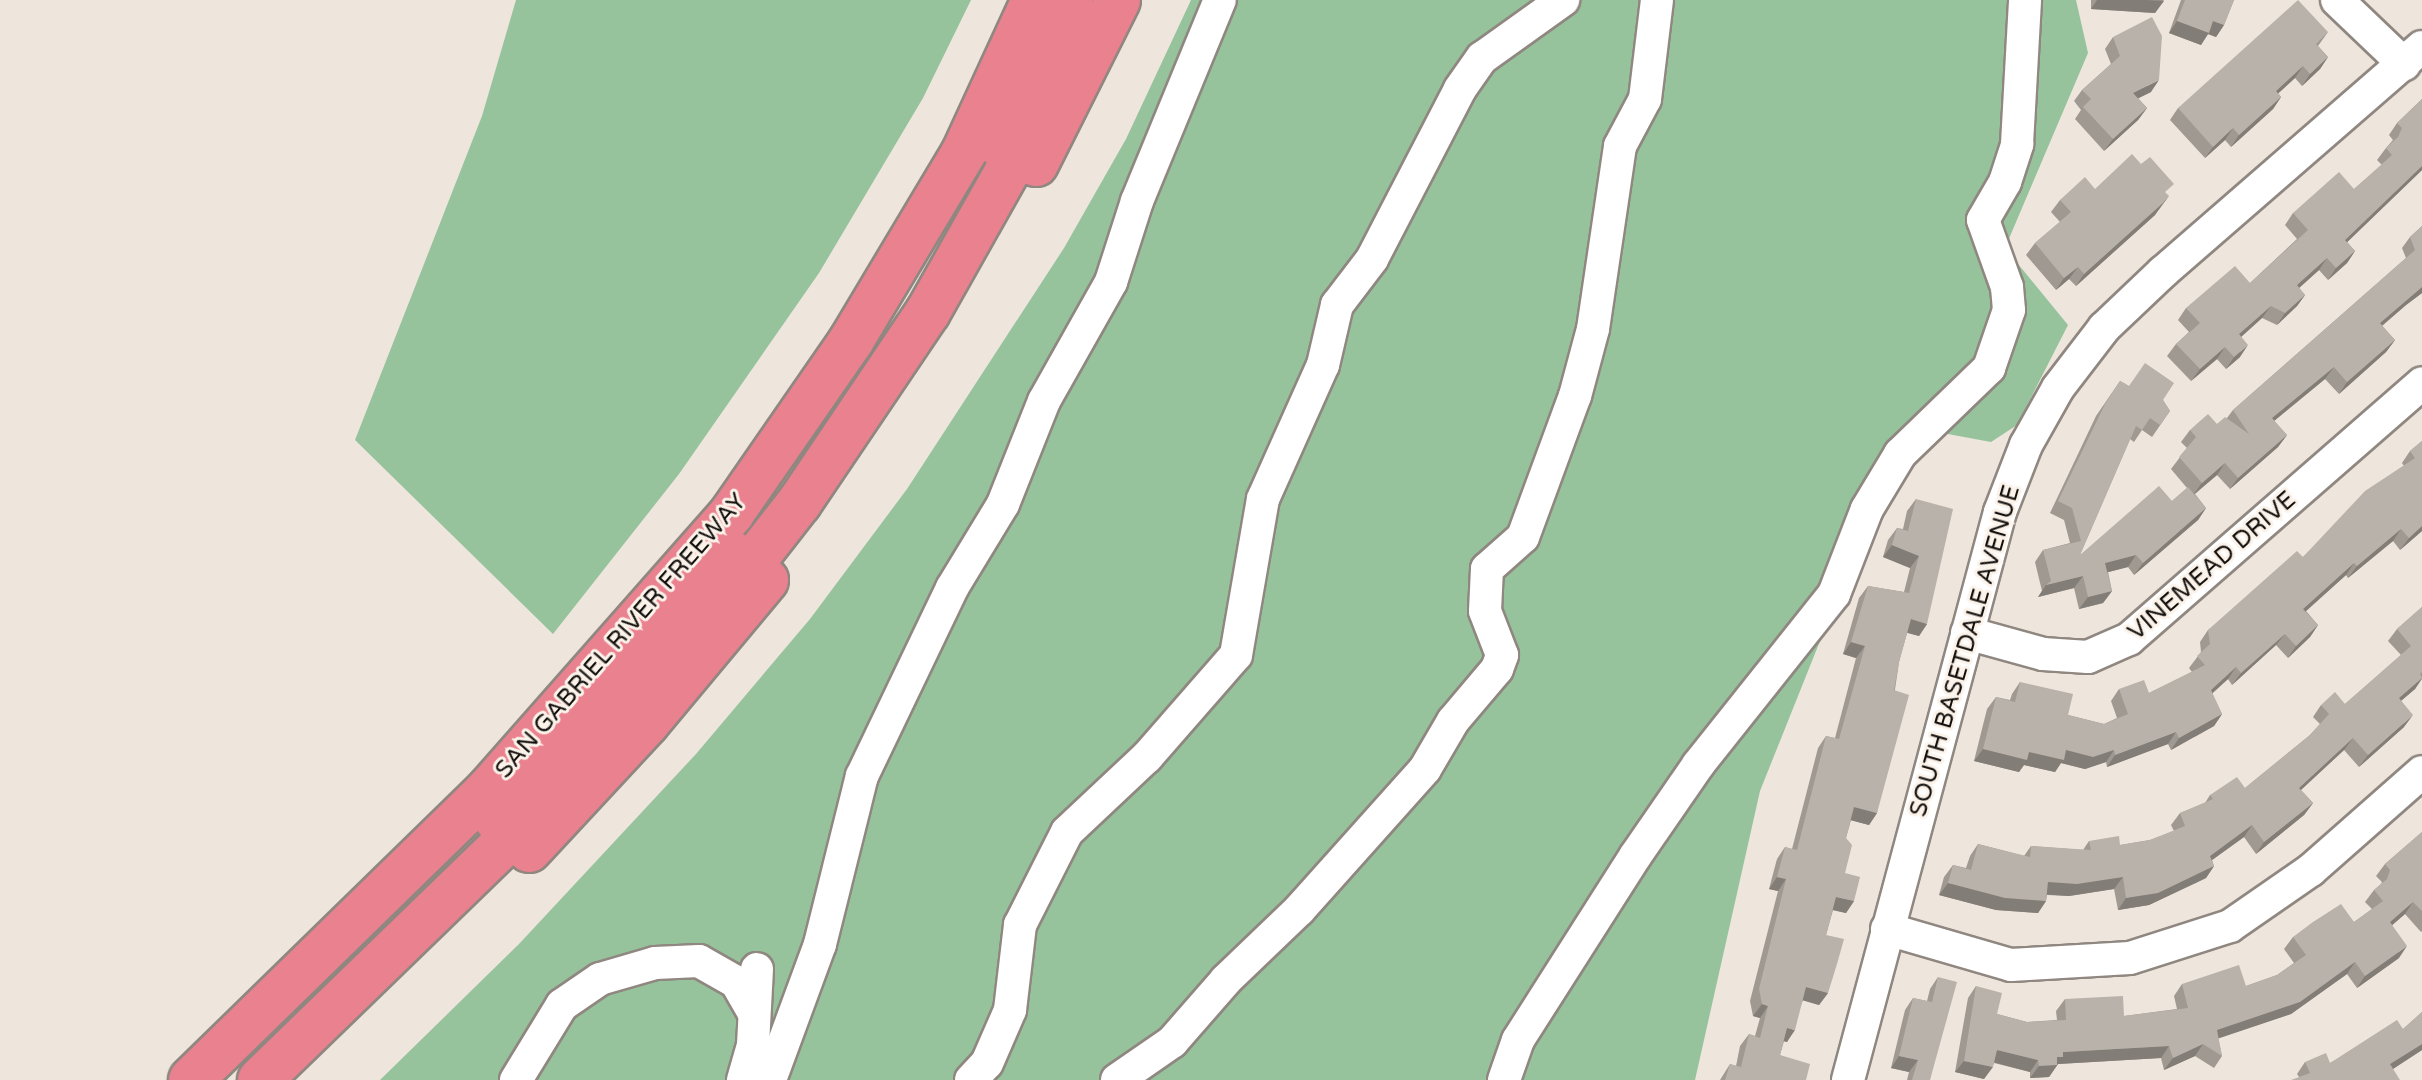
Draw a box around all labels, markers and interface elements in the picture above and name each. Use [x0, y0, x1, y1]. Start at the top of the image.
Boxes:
street label: SOUTH BASETDALE AVENUE [1904, 482, 2026, 820]
street label: VINEMEAD DRIVE [2122, 485, 2302, 647]
street label: SAN GABRIEL RIVER FREEWAY [489, 488, 753, 784]

